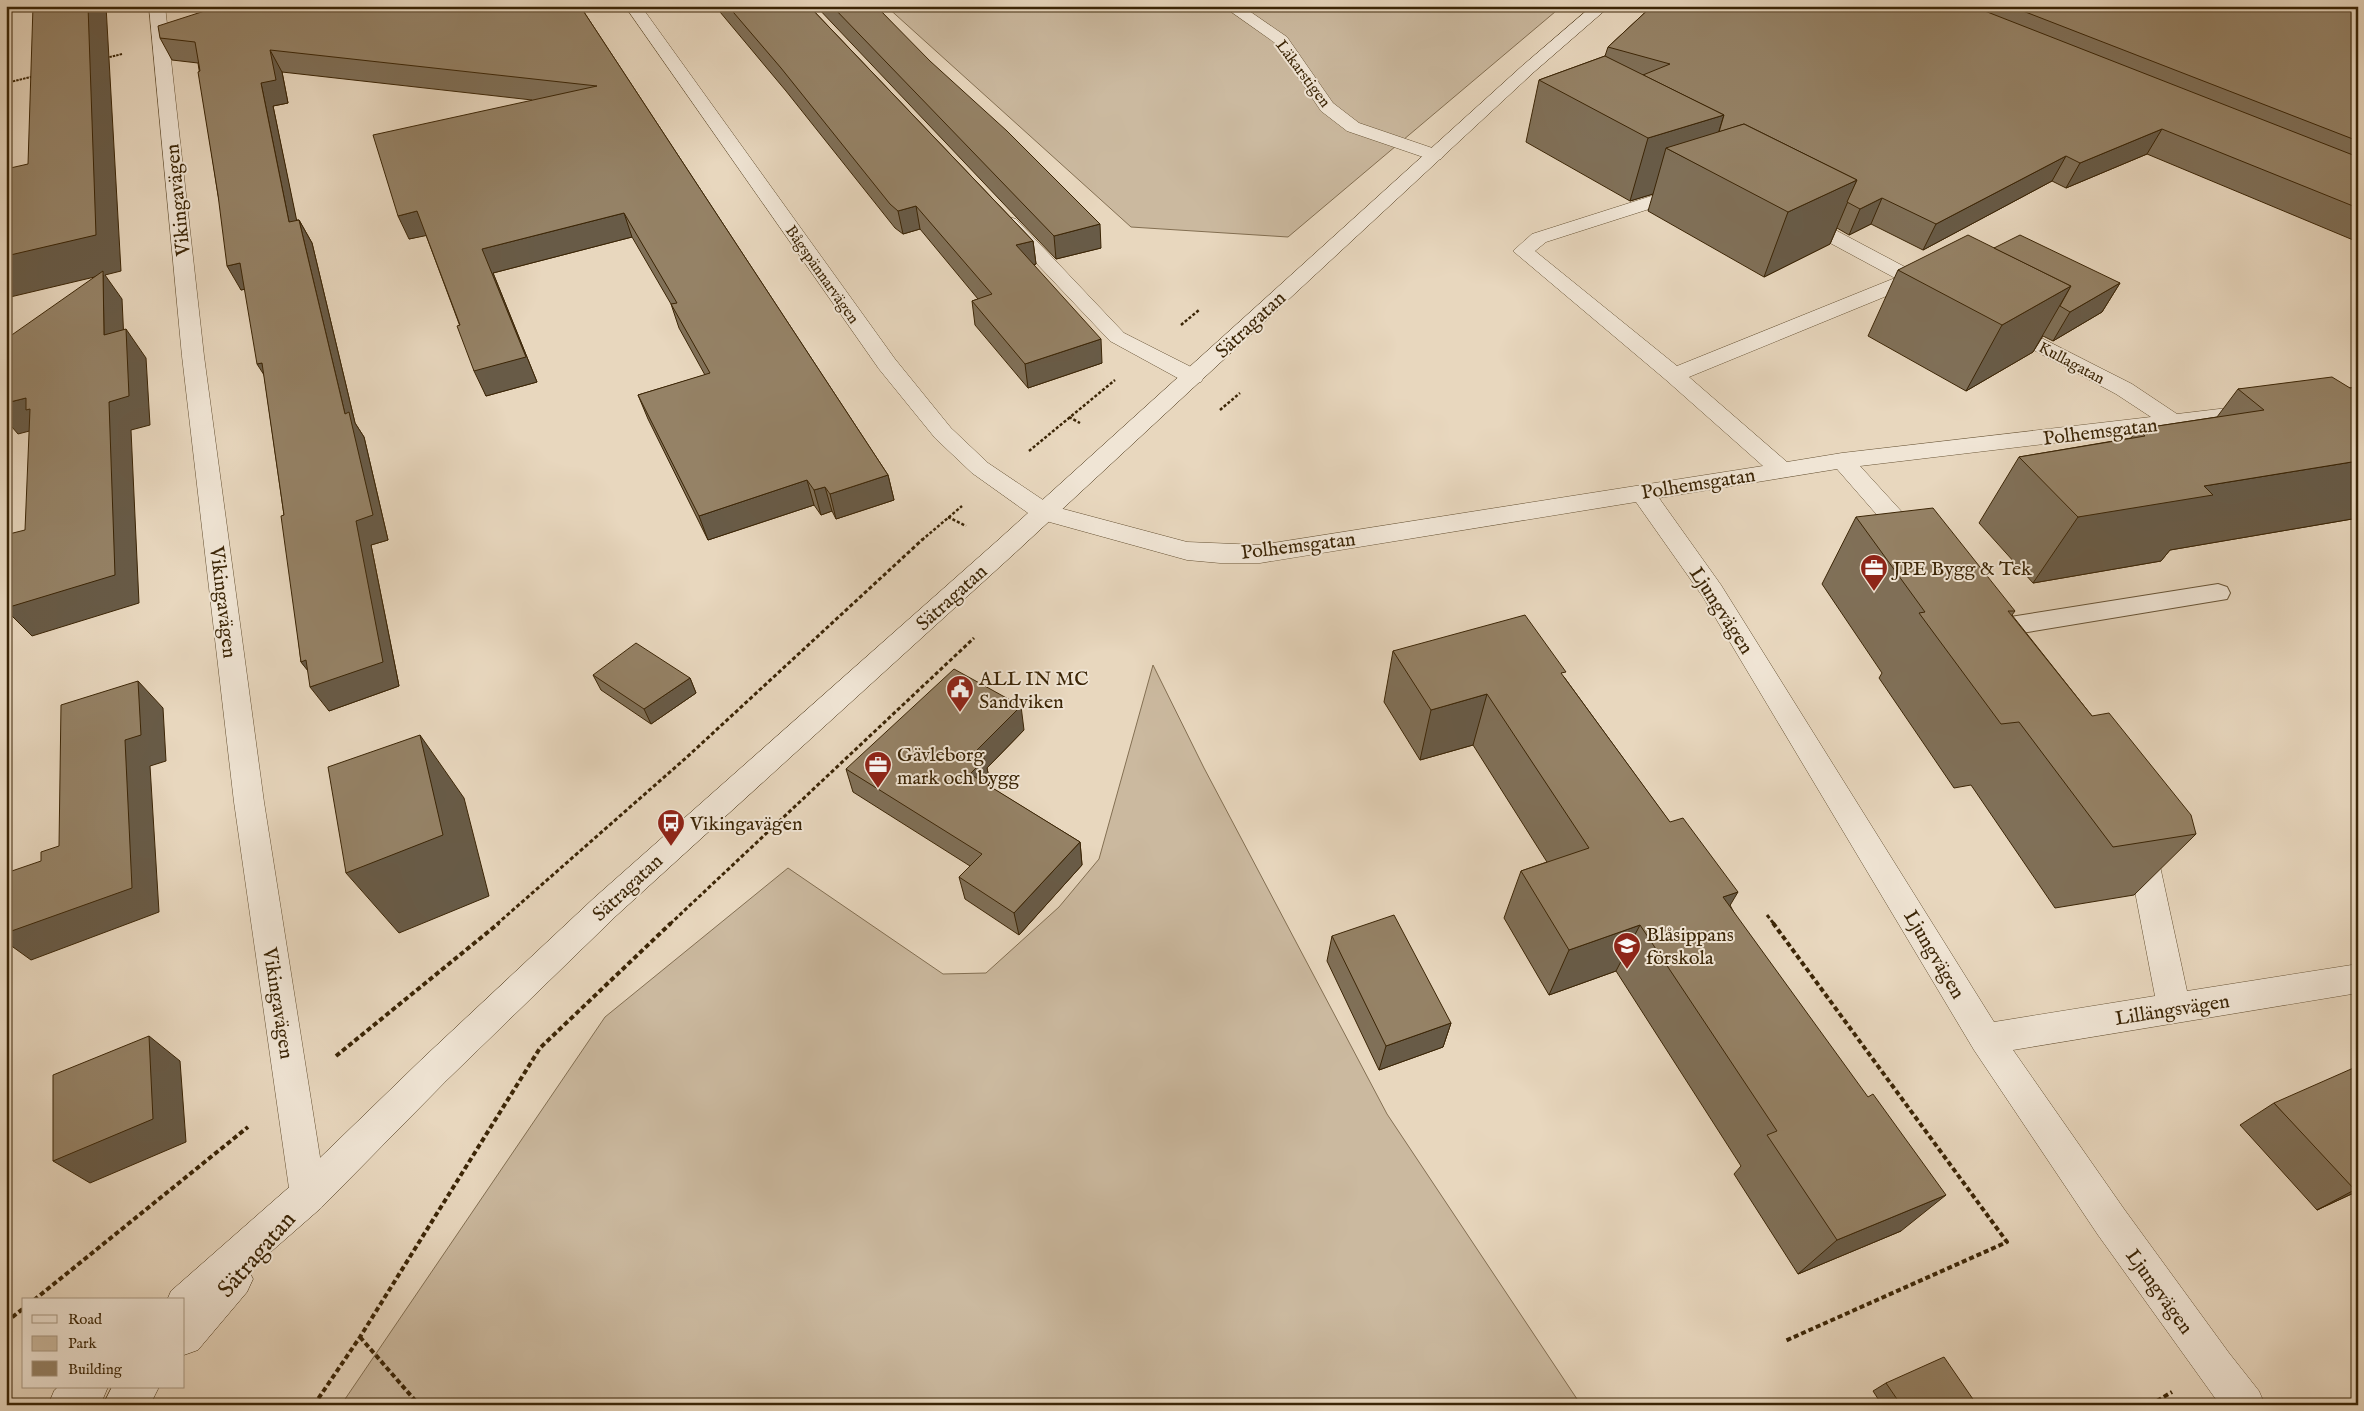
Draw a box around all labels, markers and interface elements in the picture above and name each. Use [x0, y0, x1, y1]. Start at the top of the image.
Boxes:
street label: Läkarstigen [1270, 36, 1335, 112]
street label: Vikingavägen [160, 142, 197, 258]
street label: Bågspännarvägen [780, 222, 863, 329]
street label: Sätragatan [1211, 286, 1292, 364]
street label: Kullagatan [2035, 338, 2108, 390]
street label: Polhemsgatan [2041, 413, 2159, 452]
street label: Polhemsgatan [1639, 463, 1757, 506]
street label: Polhemsgatan [1239, 527, 1357, 566]
street label: Vikingavägen [203, 544, 242, 660]
office icon: JPE Bygg & Tek [1859, 553, 1889, 592]
place label: JPE Bygg & Tek [1891, 557, 2032, 582]
street label: Sätragatan [911, 559, 993, 637]
street label: Ljungvägen [1683, 562, 1758, 660]
place label: ALL IN MC Sandviken [978, 667, 1089, 715]
public building icon: ALL IN MC Sandviken [945, 674, 975, 713]
place label: Gävleborg mark och bygg [897, 743, 1021, 791]
office icon: Gävleborg mark och bygg [863, 750, 893, 789]
bus stop icon: Vikingavägen [656, 808, 686, 847]
place label: Vikingavägen [689, 812, 803, 837]
street label: Sätragatan [588, 849, 669, 927]
street label: Ljungvägen [1897, 906, 1970, 1004]
place label: Blåsippans förskola [1646, 923, 1734, 971]
school or university icon: Blåsippans förskola [1612, 931, 1642, 970]
street label: Vikingavägen [256, 945, 299, 1061]
street label: Lillängsvägen [2113, 989, 2232, 1032]
street label: Sätragatan [211, 1205, 303, 1305]
street label: Ljungvägen [2119, 1244, 2198, 1340]
legend [22, 1298, 185, 1388]
text: Road [68, 1310, 103, 1329]
text: Park [68, 1334, 98, 1353]
text: Building [68, 1360, 123, 1379]

